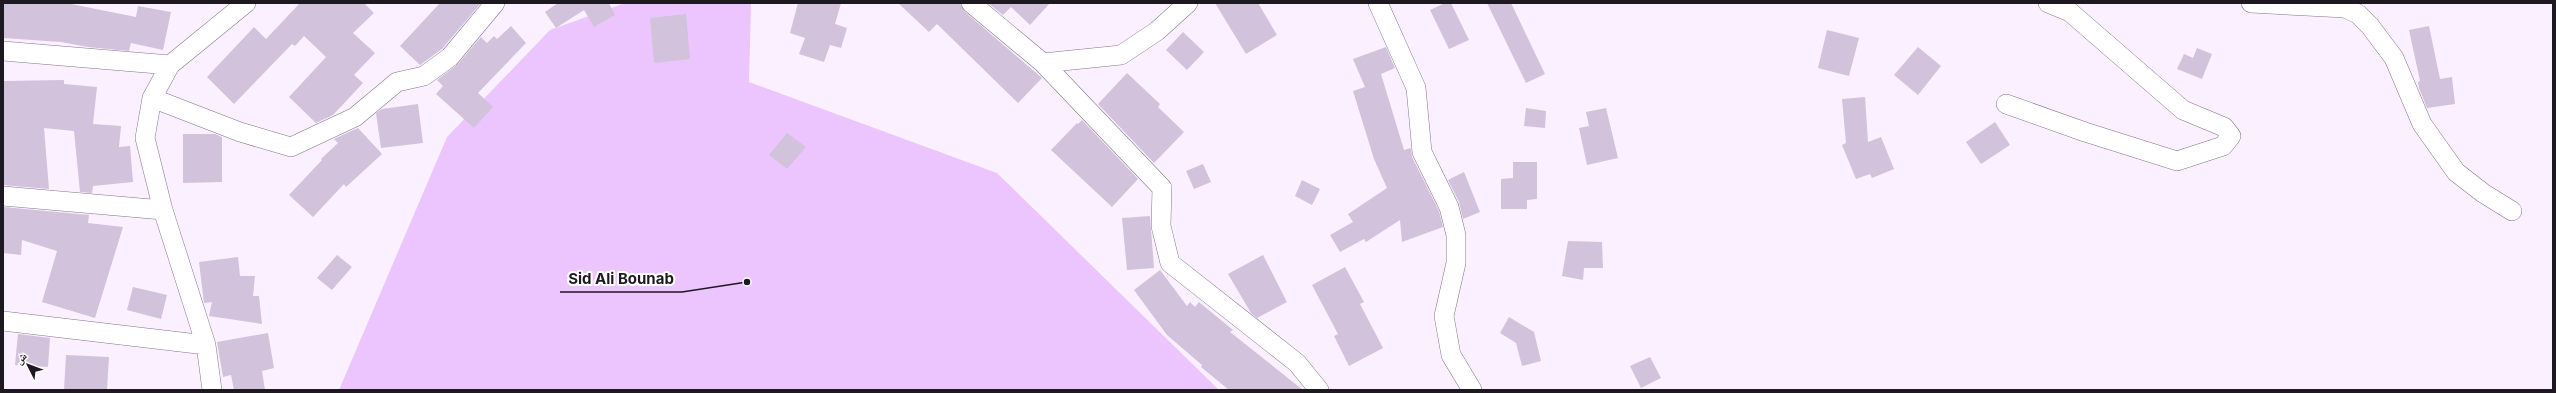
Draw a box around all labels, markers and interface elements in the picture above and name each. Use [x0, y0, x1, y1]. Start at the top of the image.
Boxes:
callout: Sid Ali Bounab [560, 265, 682, 292]
text: Sid Ali Bounab [568, 269, 674, 288]
north arrow [8, 345, 48, 385]
text: ش [11, 349, 31, 368]

